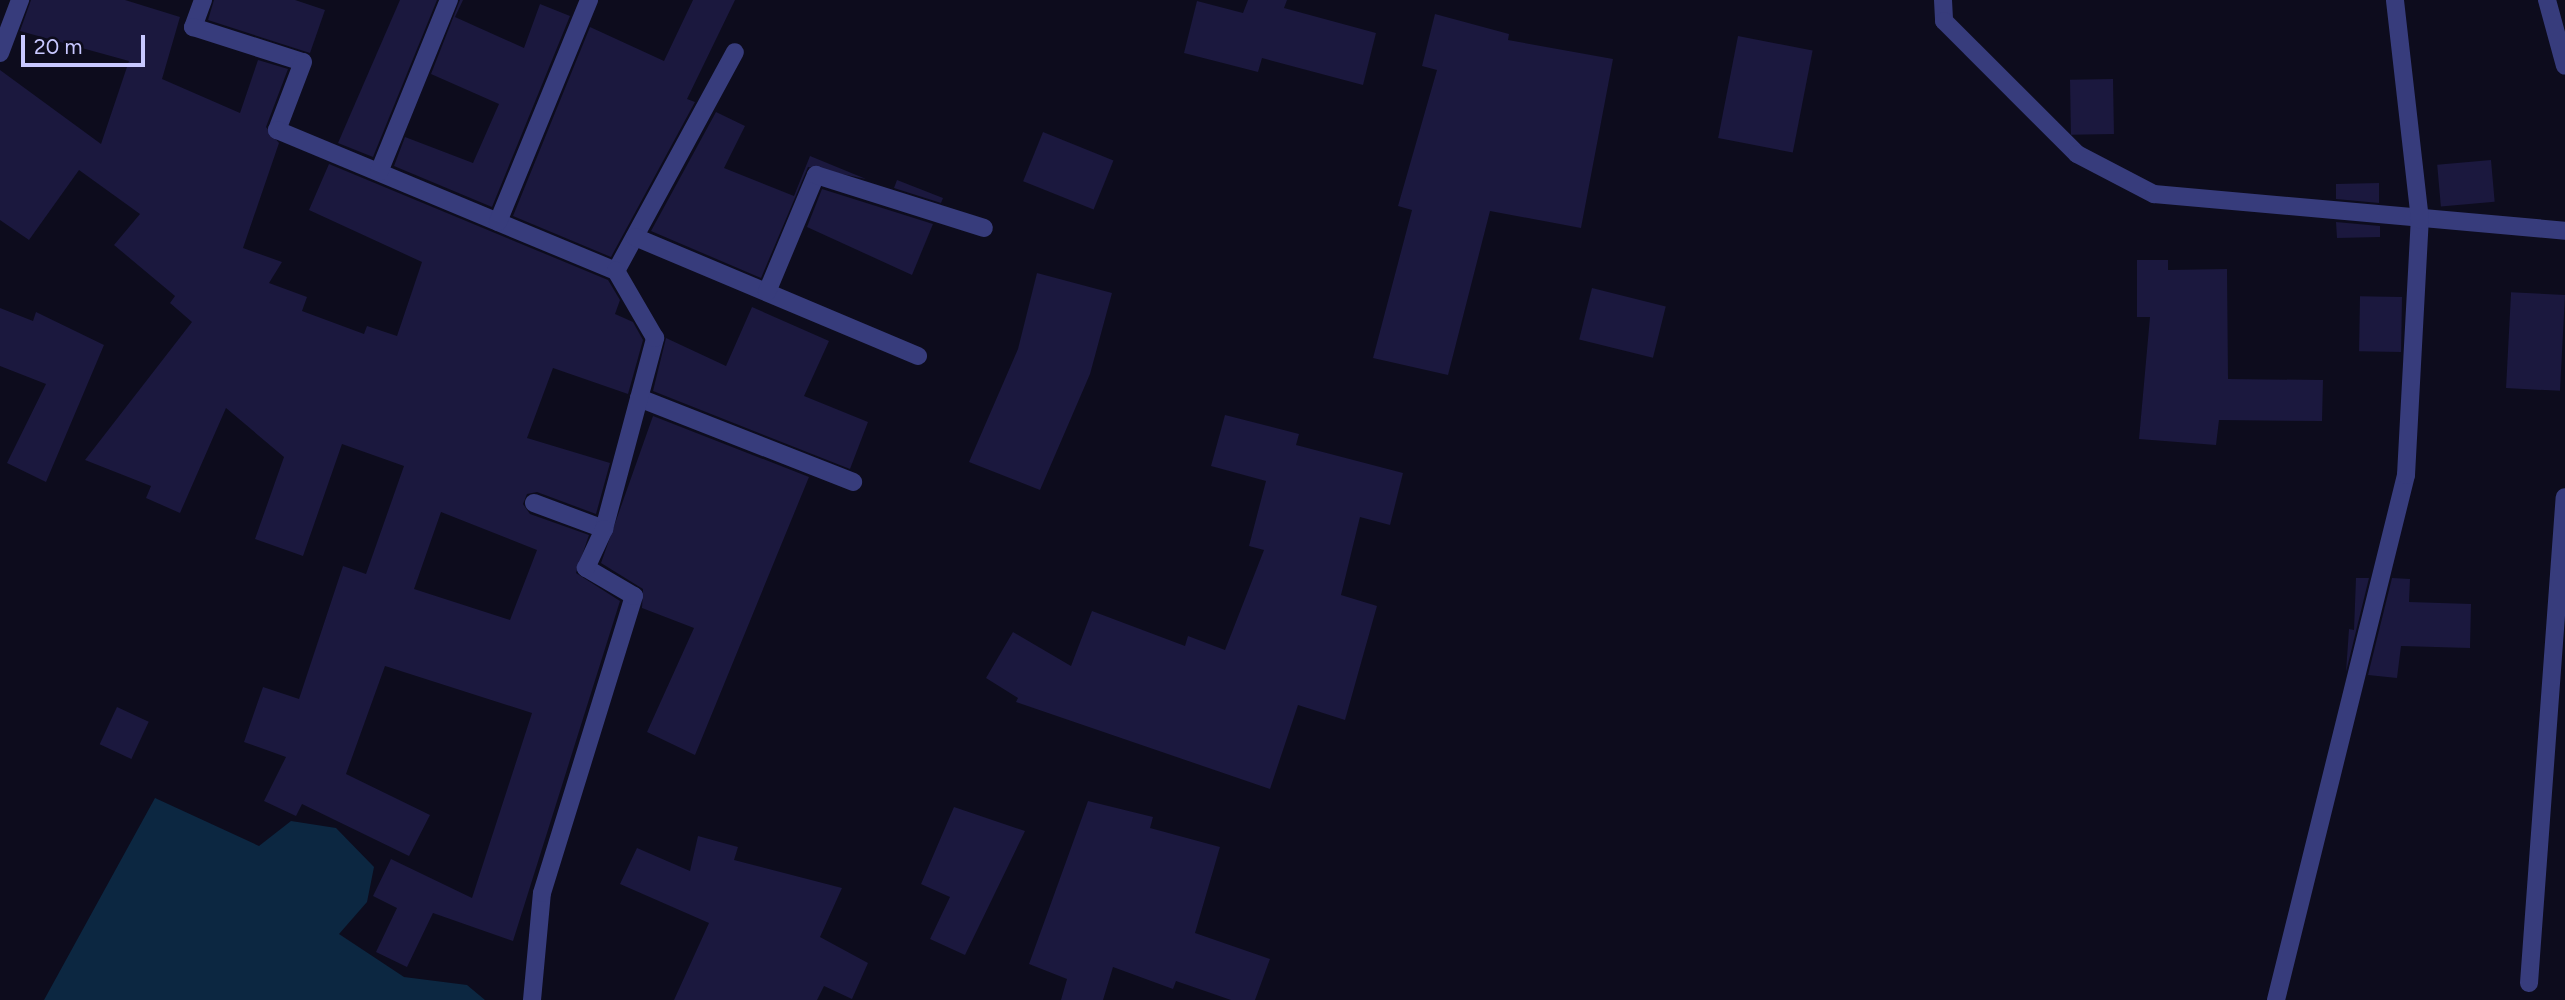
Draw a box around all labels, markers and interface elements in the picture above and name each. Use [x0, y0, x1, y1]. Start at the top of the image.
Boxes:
scale bar [24, 21, 149, 65]
text: 20 m [34, 34, 82, 59]

